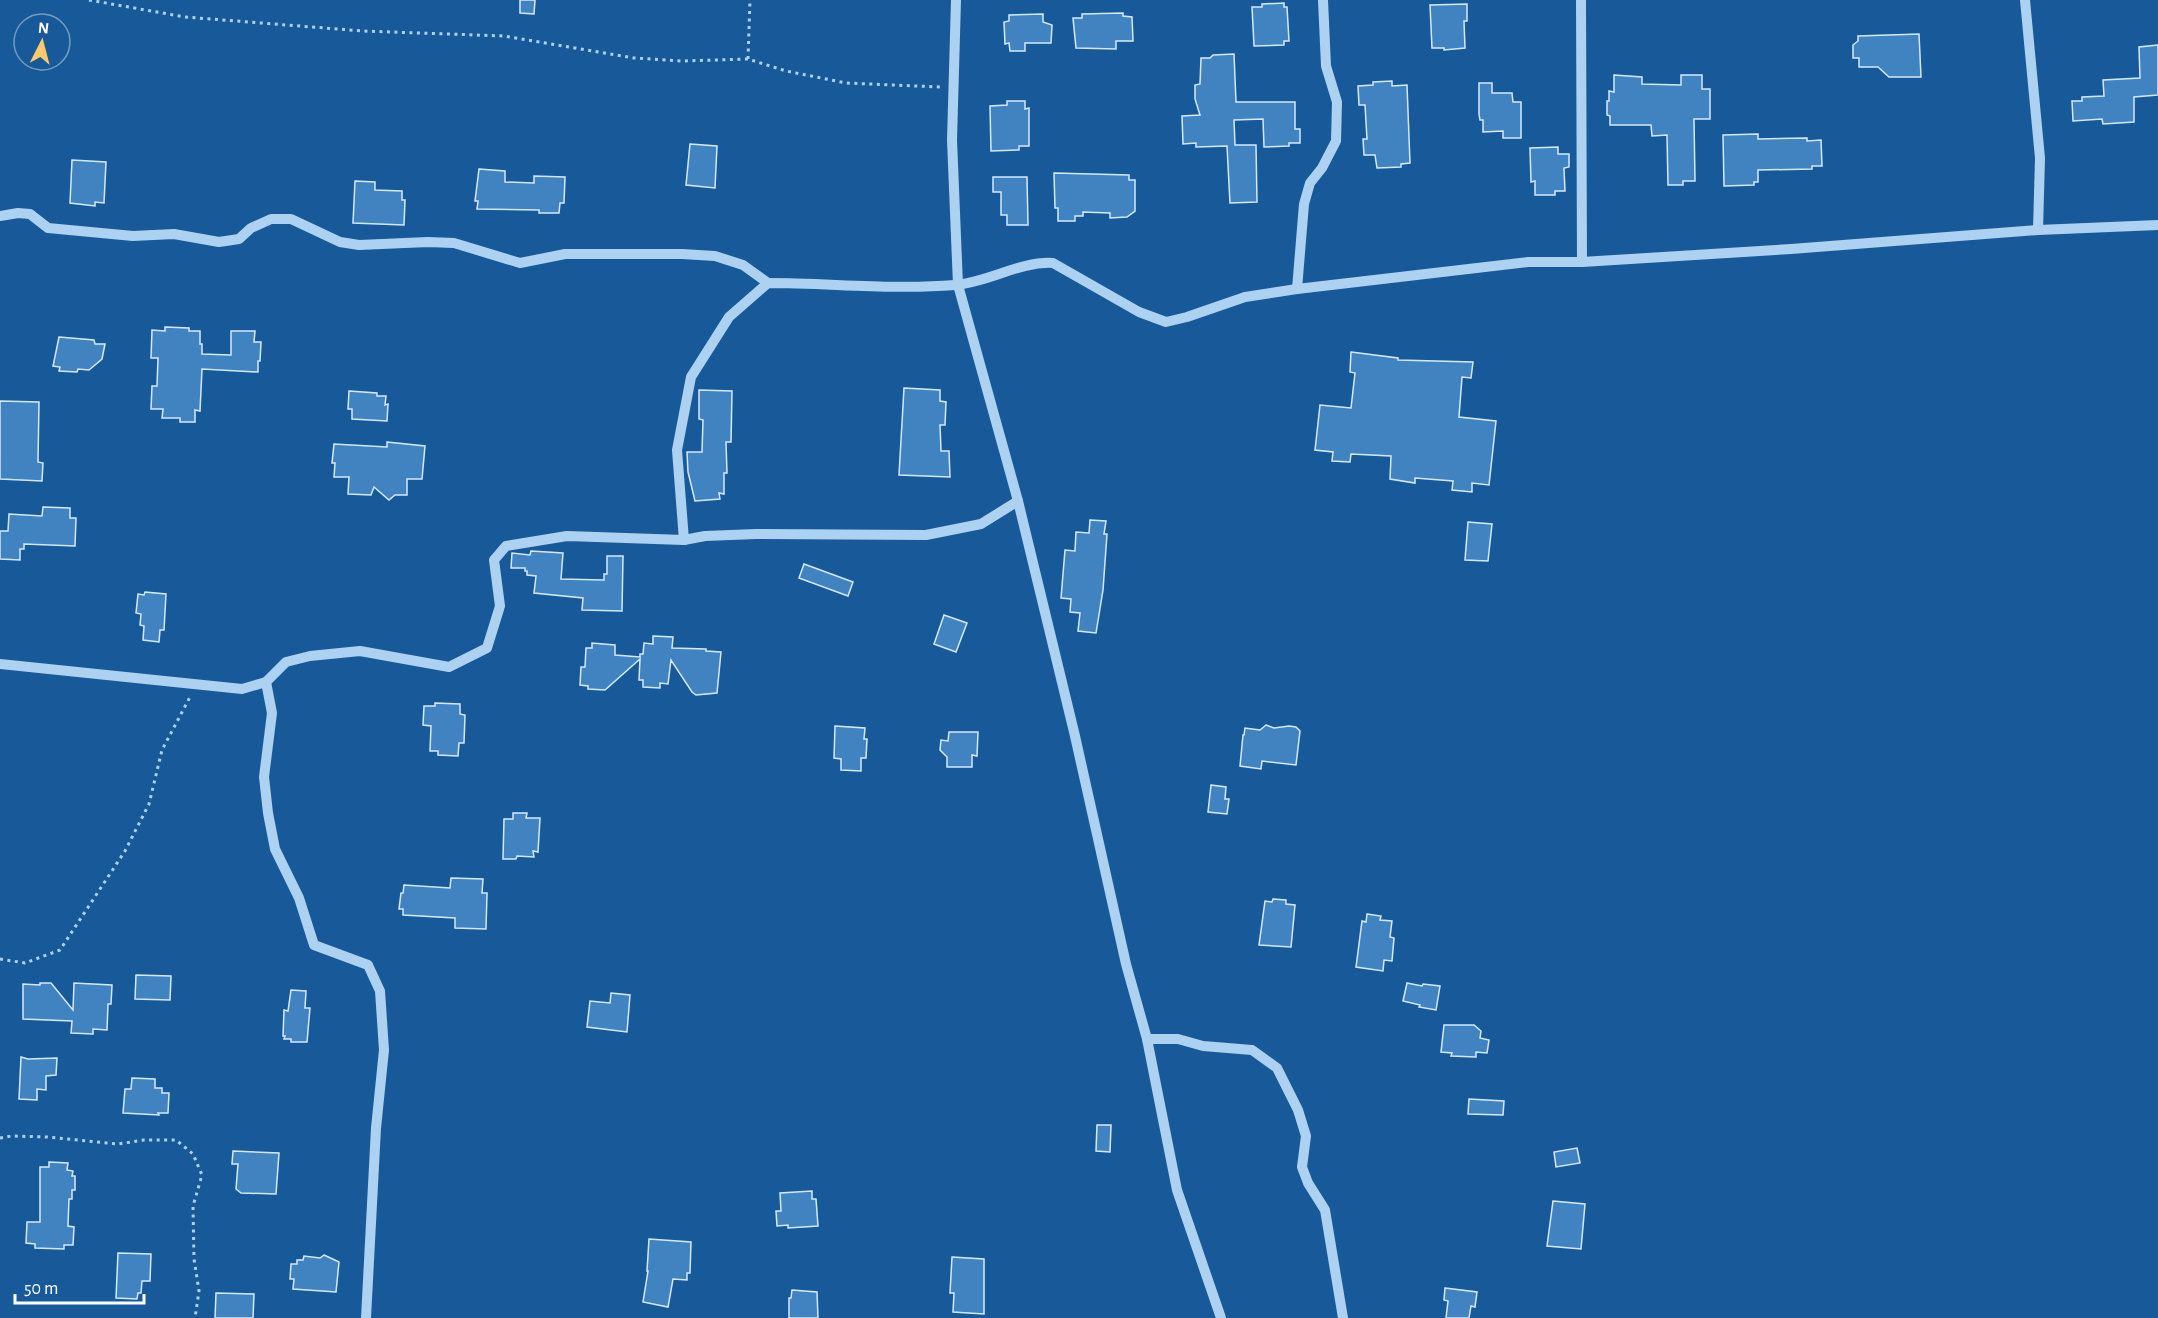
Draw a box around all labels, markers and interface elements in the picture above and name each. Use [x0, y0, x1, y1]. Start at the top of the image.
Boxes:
north arrow [12, 12, 72, 72]
text: N [37, 20, 50, 37]
scale bar [15, 1267, 144, 1305]
text: 50 m [24, 1280, 58, 1298]

